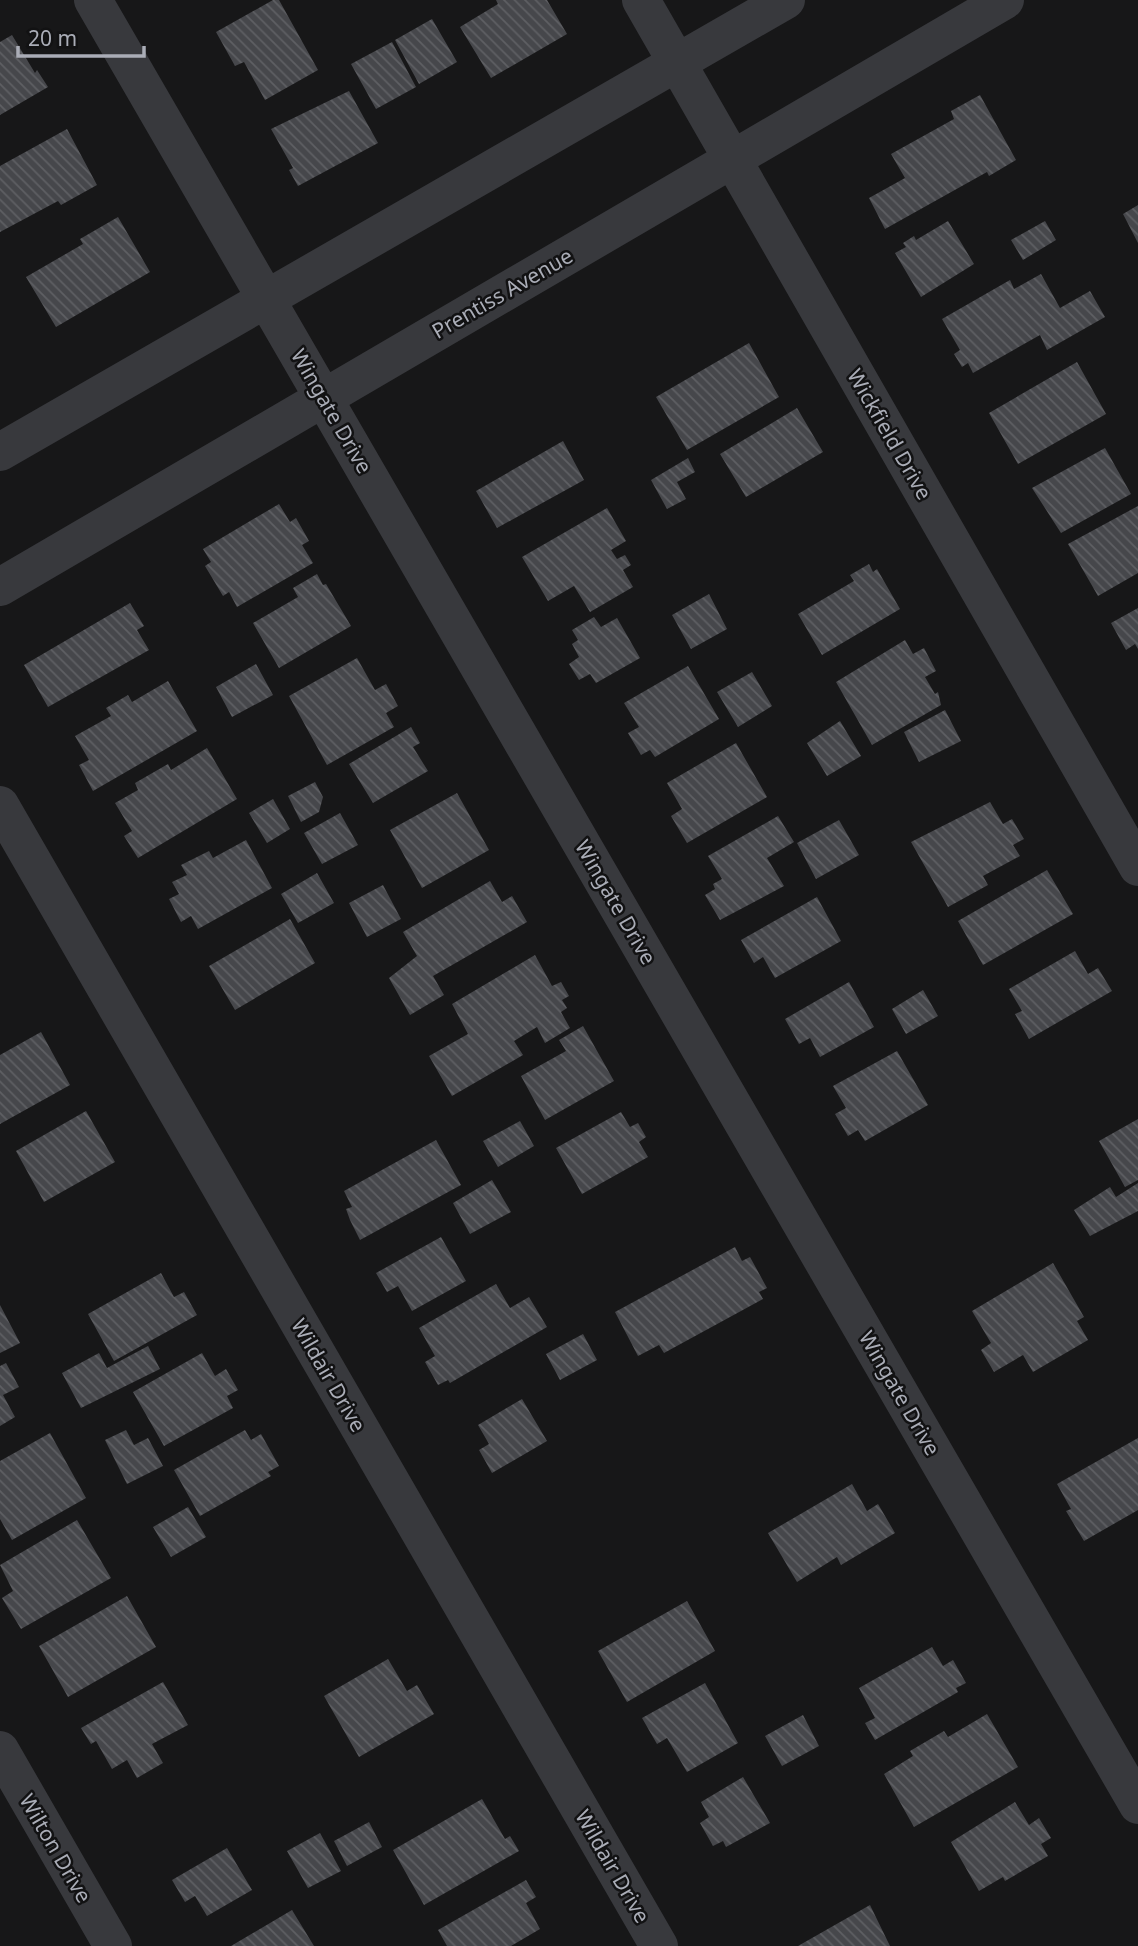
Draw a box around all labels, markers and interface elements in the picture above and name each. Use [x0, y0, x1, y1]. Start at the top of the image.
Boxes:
scale bar [18, 14, 144, 58]
text: 20 m [28, 24, 77, 52]
street label: Prentiss Avenue [427, 241, 577, 345]
street label: Wingate Drive [285, 344, 379, 478]
street label: Wickfield Drive [841, 364, 939, 504]
street label: Wingate Drive [569, 835, 663, 969]
street label: Wildair Drive [285, 1313, 373, 1437]
street label: Wingate Drive [853, 1326, 947, 1460]
street label: Wilton Drive [14, 1789, 98, 1907]
street label: Wildair Drive [569, 1804, 657, 1928]

